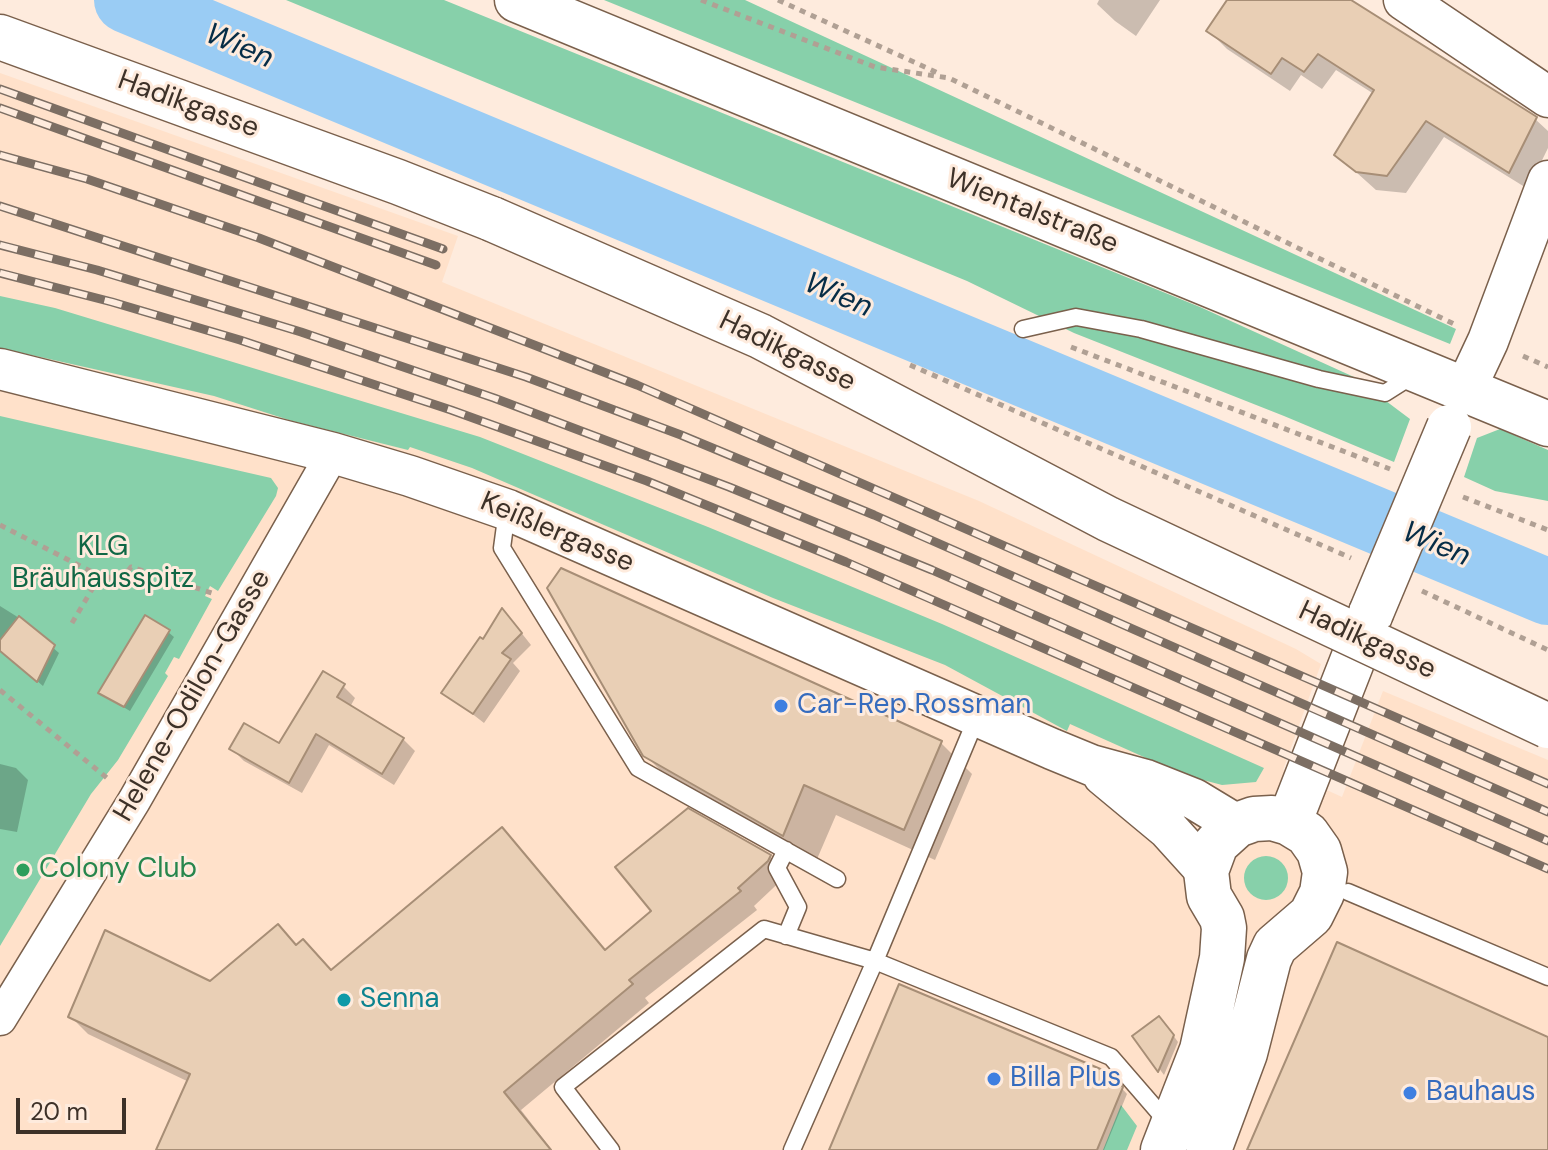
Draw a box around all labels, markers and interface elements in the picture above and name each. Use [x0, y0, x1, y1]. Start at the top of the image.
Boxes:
water label: Wien [199, 17, 279, 77]
street label: Hadikgasse [113, 64, 263, 146]
street label: Wientalstraße [941, 162, 1123, 262]
water label: Wien [798, 266, 878, 326]
street label: Hadikgasse [713, 305, 861, 399]
street label: Keißlergasse [475, 486, 639, 580]
water label: Wien [1396, 515, 1476, 575]
park label: KLG Bräuhausspitz [12, 531, 194, 597]
street label: Helene-Odilon-Gasse [107, 564, 279, 828]
street label: Hadikgasse [1293, 595, 1441, 687]
place label: Car-Rep Rossman [797, 689, 1031, 723]
marker: Car-Rep Rossman [772, 697, 790, 715]
place label: Colony Club [39, 853, 197, 887]
marker: Colony Club [14, 861, 32, 879]
place label: Senna [360, 983, 440, 1017]
marker: Senna [335, 991, 353, 1009]
place label: Billa Plus [1010, 1062, 1121, 1096]
marker: Billa Plus [985, 1070, 1003, 1088]
place label: Bauhaus [1426, 1076, 1536, 1110]
scale bar [20, 1082, 130, 1132]
marker: Bauhaus [1401, 1084, 1419, 1102]
text: 20 m [30, 1096, 88, 1127]

